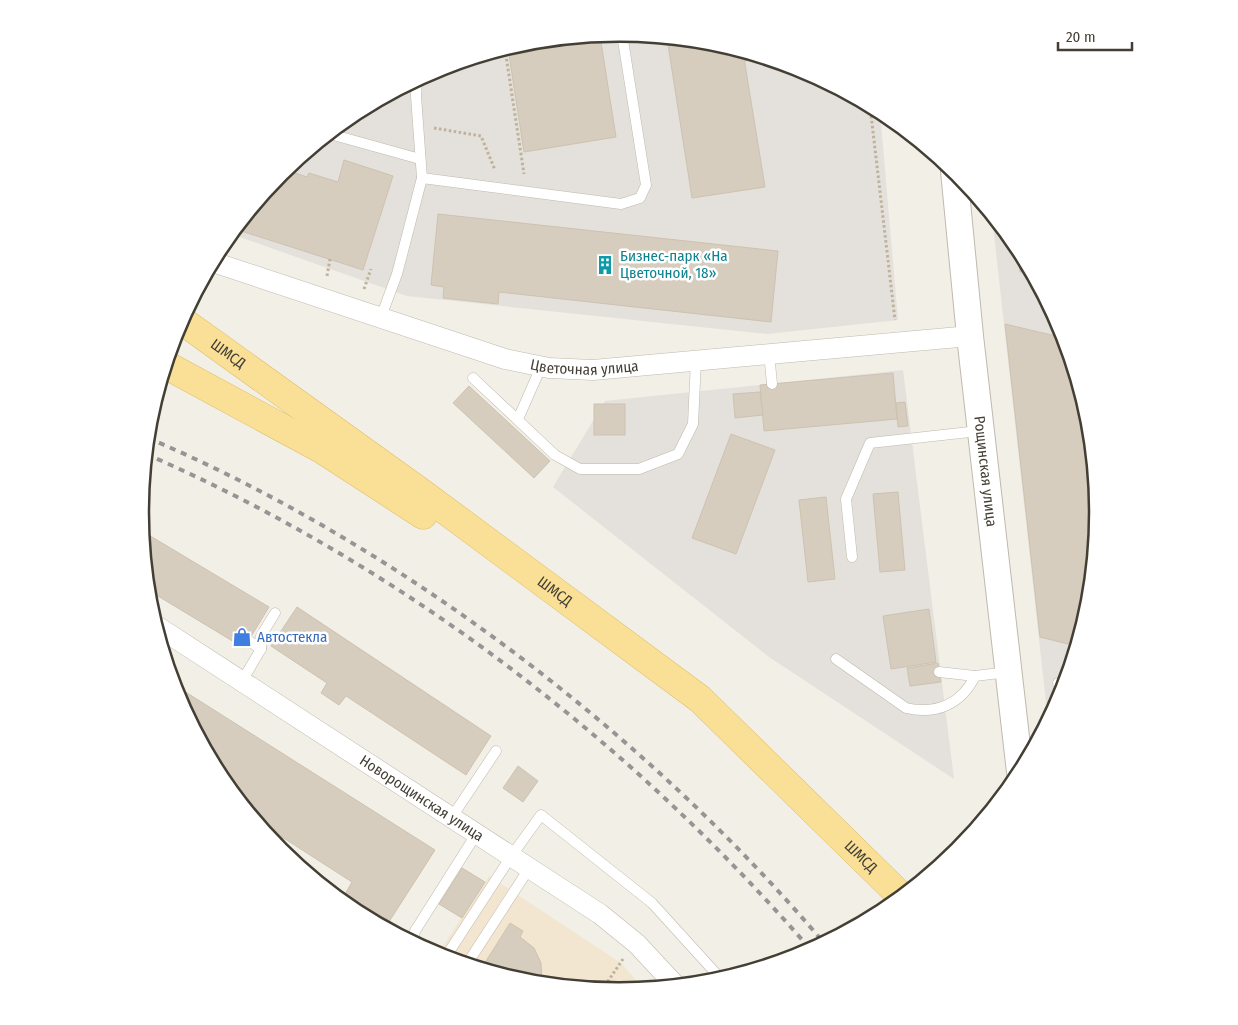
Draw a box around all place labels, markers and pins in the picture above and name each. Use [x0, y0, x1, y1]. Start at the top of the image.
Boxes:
place label: Бизнес-парк «На Цветочной, 18» [620, 247, 728, 282]
building icon: Бизнес-парк «На Цветочной, 18» [594, 254, 616, 276]
shop icon: Автостекла [231, 626, 253, 648]
place label: Автостекла [257, 628, 327, 646]

